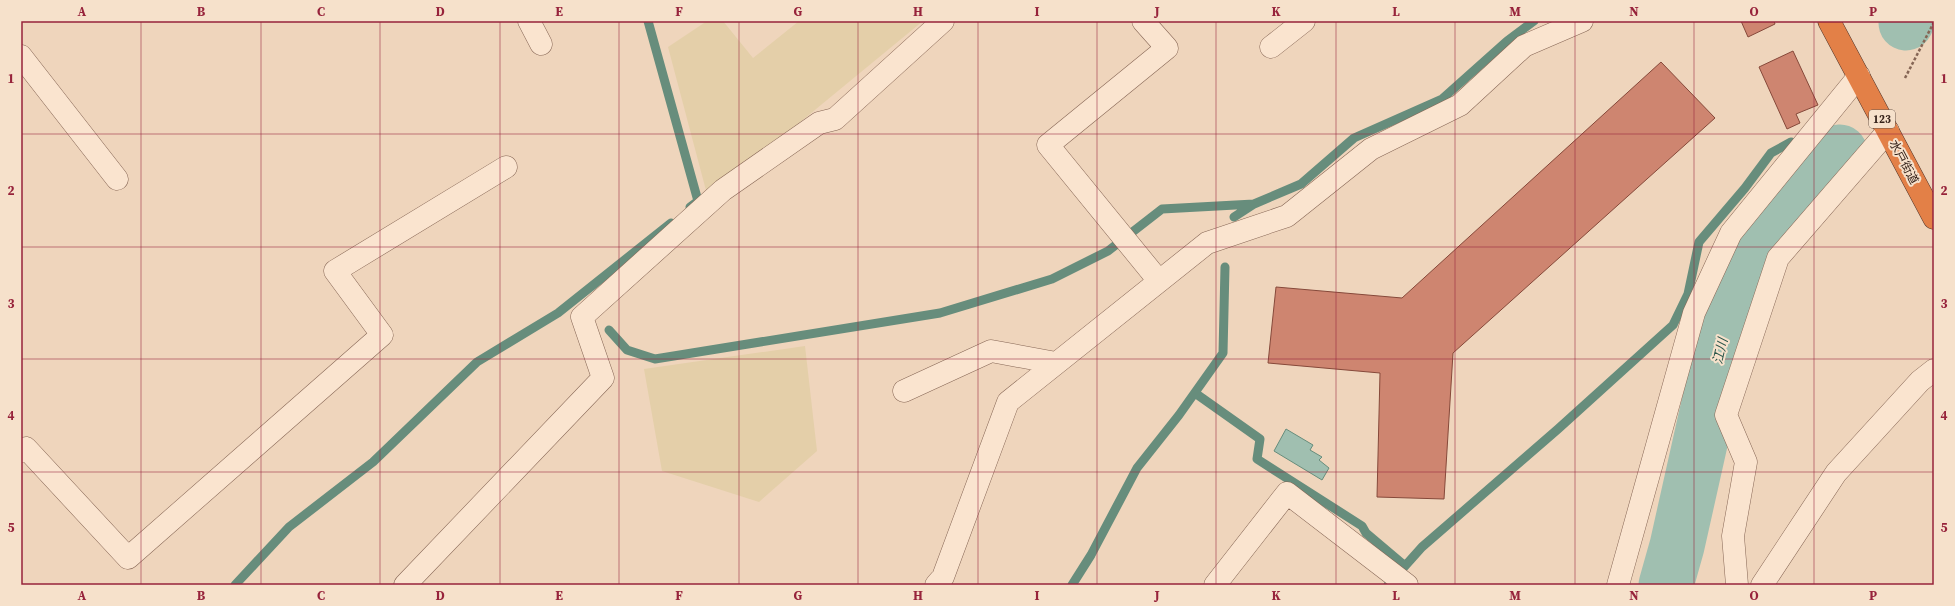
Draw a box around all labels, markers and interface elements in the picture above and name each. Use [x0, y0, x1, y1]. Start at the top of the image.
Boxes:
text: A [78, 3, 87, 20]
text: B [197, 3, 206, 20]
text: C [317, 3, 325, 20]
text: D [435, 3, 445, 20]
text: E [555, 3, 563, 20]
text: F [675, 3, 683, 20]
text: G [794, 3, 803, 20]
text: H [913, 3, 923, 20]
text: I [1034, 3, 1040, 20]
text: J [1153, 3, 1160, 20]
text: K [1271, 3, 1281, 20]
text: L [1392, 3, 1400, 20]
text: M [1509, 3, 1521, 20]
text: N [1629, 3, 1639, 20]
text: O [1749, 3, 1759, 20]
text: P [1869, 3, 1877, 20]
text: 1 [7, 70, 15, 87]
text: 1 [1940, 70, 1948, 87]
road number: 123 [1869, 110, 1895, 128]
street label: 水戸街道 [1886, 137, 1922, 187]
text: 2 [7, 182, 15, 199]
text: 2 [1940, 182, 1948, 199]
text: 3 [7, 295, 15, 312]
text: 3 [1940, 295, 1948, 312]
water label: 江川 [1709, 334, 1732, 366]
text: 4 [7, 407, 15, 424]
text: 4 [1940, 407, 1948, 424]
text: 5 [7, 519, 15, 536]
text: 5 [1940, 519, 1948, 536]
text: A [78, 587, 87, 604]
text: B [197, 587, 206, 604]
text: C [317, 587, 325, 604]
text: D [435, 587, 445, 604]
text: E [555, 587, 563, 604]
text: F [675, 587, 683, 604]
text: G [794, 587, 803, 604]
text: H [913, 587, 923, 604]
text: I [1034, 587, 1040, 604]
text: J [1153, 587, 1160, 604]
text: K [1271, 587, 1281, 604]
text: L [1392, 587, 1400, 604]
text: M [1509, 587, 1521, 604]
text: N [1629, 587, 1639, 604]
text: O [1749, 587, 1759, 604]
text: P [1869, 587, 1877, 604]

